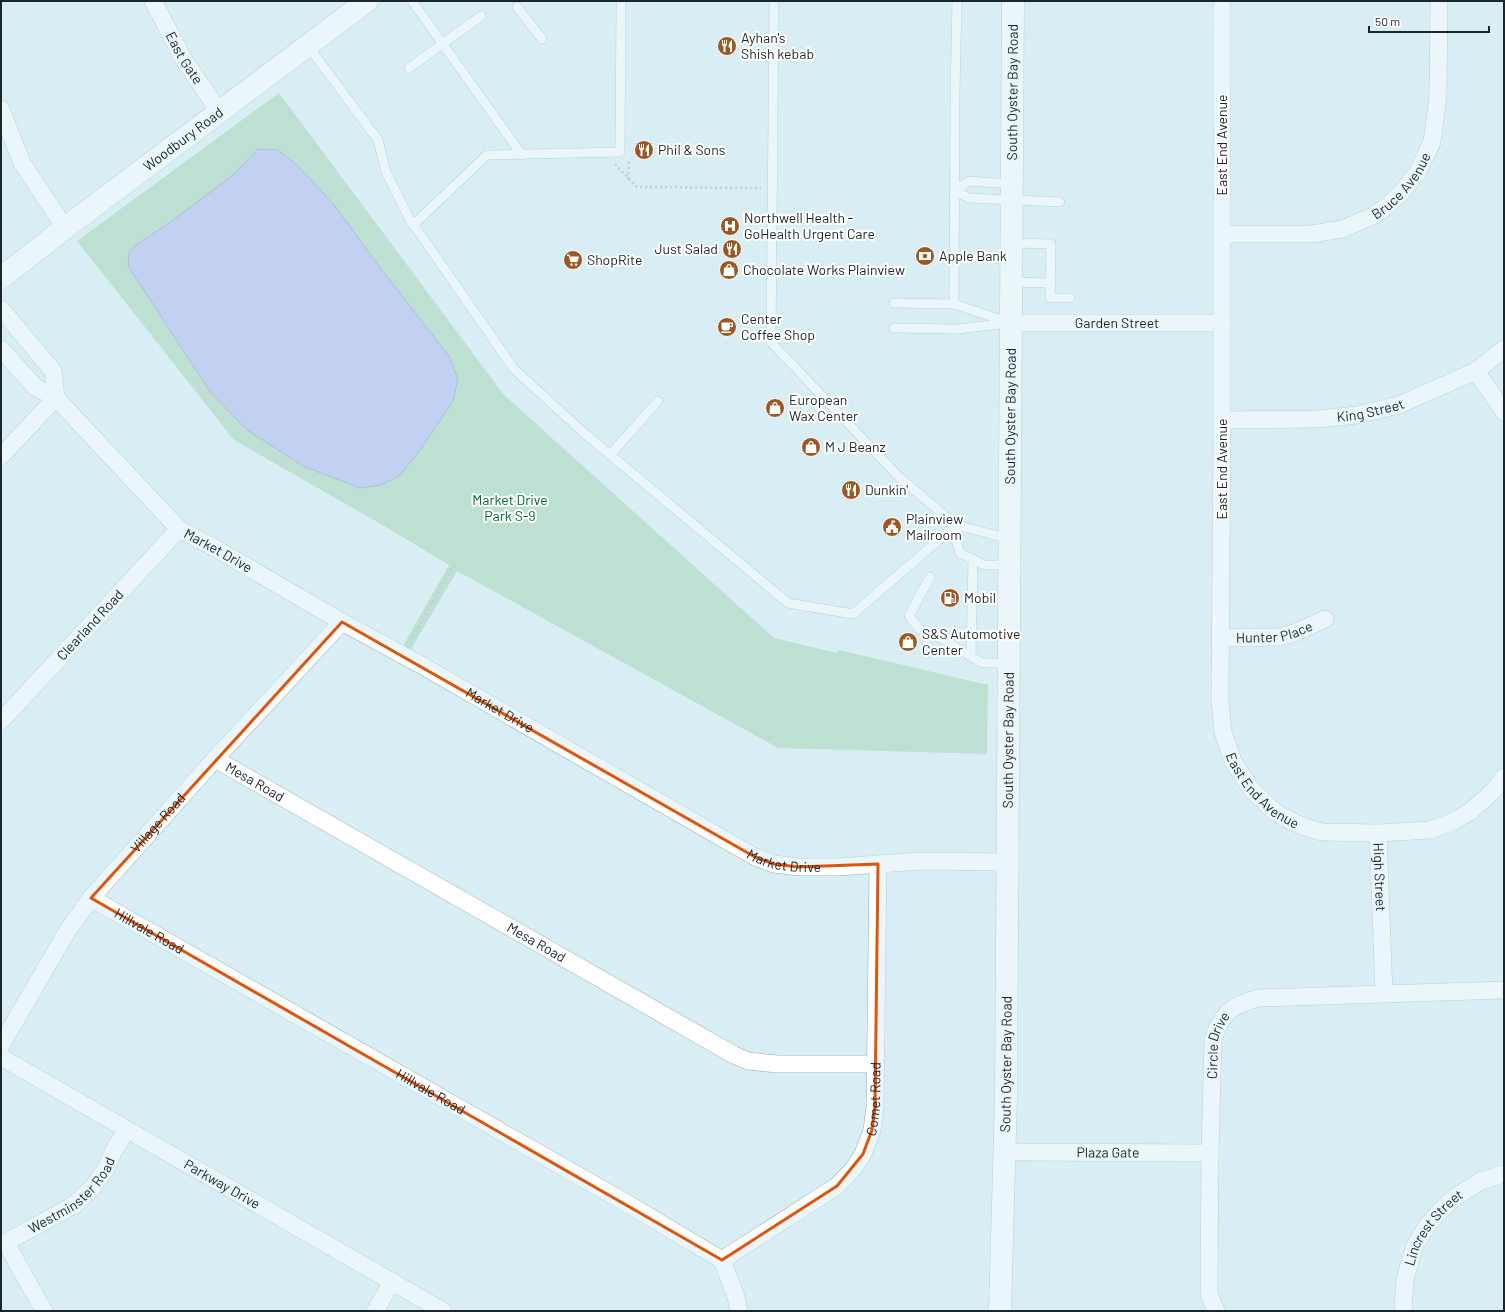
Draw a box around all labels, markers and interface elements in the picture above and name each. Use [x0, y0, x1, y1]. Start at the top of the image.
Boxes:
scale bar [1369, 8, 1489, 34]
text: 50 m [1375, 14, 1400, 28]
street label: South Oyster Bay Road [1003, 24, 1021, 160]
street label: East Gate [163, 29, 207, 87]
place label: Ayhan's Shish kebab [741, 29, 814, 62]
restaurant icon: Ayhan's Shish kebab [716, 35, 738, 57]
street label: East End Avenue [1213, 94, 1230, 196]
street label: Woodbury Road [140, 103, 226, 174]
restaurant icon: Phil & Sons [633, 139, 655, 161]
place label: Phil & Sons [658, 141, 726, 158]
street label: Bruce Avenue [1368, 149, 1434, 222]
place label: Northwell Health - GoHealth Urgent Care [744, 209, 875, 242]
hospital icon: Northwell Health - GoHealth Urgent Care [719, 215, 741, 237]
restaurant icon: Just Salad [721, 238, 743, 260]
place label: Just Salad [654, 240, 718, 257]
bank icon: Apple Bank [914, 245, 936, 267]
place label: Apple Bank [939, 247, 1007, 264]
supermarket icon: ShopRite [562, 249, 584, 271]
place label: ShopRite [587, 251, 642, 268]
shop icon: Chocolate Works Plainview [718, 259, 740, 281]
place label: Chocolate Works Plainview [743, 261, 905, 278]
place label: Center Coffee Shop [741, 310, 815, 343]
street label: Garden Street [1075, 314, 1159, 331]
cafe icon: Center Coffee Shop [716, 316, 738, 338]
street label: South Oyster Bay Road [1001, 348, 1019, 484]
place label: European Wax Center [789, 391, 858, 424]
street label: King Street [1336, 395, 1407, 425]
shop icon: European Wax Center [764, 397, 786, 419]
street label: East End Avenue [1213, 418, 1230, 520]
shop icon: M J Beanz [800, 436, 822, 458]
place label: M J Beanz [825, 438, 886, 455]
restaurant icon: Dunkin' [840, 479, 862, 501]
place label: Dunkin' [865, 481, 908, 498]
park label: Market Drive Park S-9 [472, 491, 548, 524]
place label: Plainview Mailroom [906, 510, 963, 543]
public building icon: Plainview Mailroom [881, 516, 903, 538]
street label: Market Drive [181, 524, 256, 576]
street label: Clearland Road [53, 586, 127, 664]
fuel station icon: Mobil [939, 587, 961, 609]
place label: Mobil [964, 589, 996, 606]
street label: Hunter Place [1236, 617, 1315, 646]
place label: S&S Automotive Center [922, 625, 1020, 658]
shop icon: S&S Automotive Center [897, 631, 919, 653]
street label: South Oyster Bay Road [999, 672, 1017, 808]
street label: Market Drive [463, 684, 537, 736]
street label: East End Avenue [1223, 750, 1302, 832]
street label: Mesa Road [223, 758, 288, 805]
street label: Village Road [126, 789, 189, 856]
street label: High Street [1370, 842, 1390, 912]
street label: Market Drive [744, 845, 821, 875]
street label: Hillvale Road [112, 904, 187, 957]
street label: Mesa Road [504, 918, 569, 965]
street label: South Oyster Bay Road [996, 996, 1015, 1133]
street label: Circle Drive [1203, 1008, 1233, 1079]
street label: Comet Road [862, 1062, 884, 1138]
street label: Hillvale Road [393, 1065, 469, 1118]
street label: Plaza Gate [1077, 1143, 1139, 1161]
street label: Westminster Road [25, 1154, 118, 1237]
street label: Parkway Drive [181, 1155, 263, 1212]
street label: Lincrest Street [1400, 1185, 1466, 1268]

